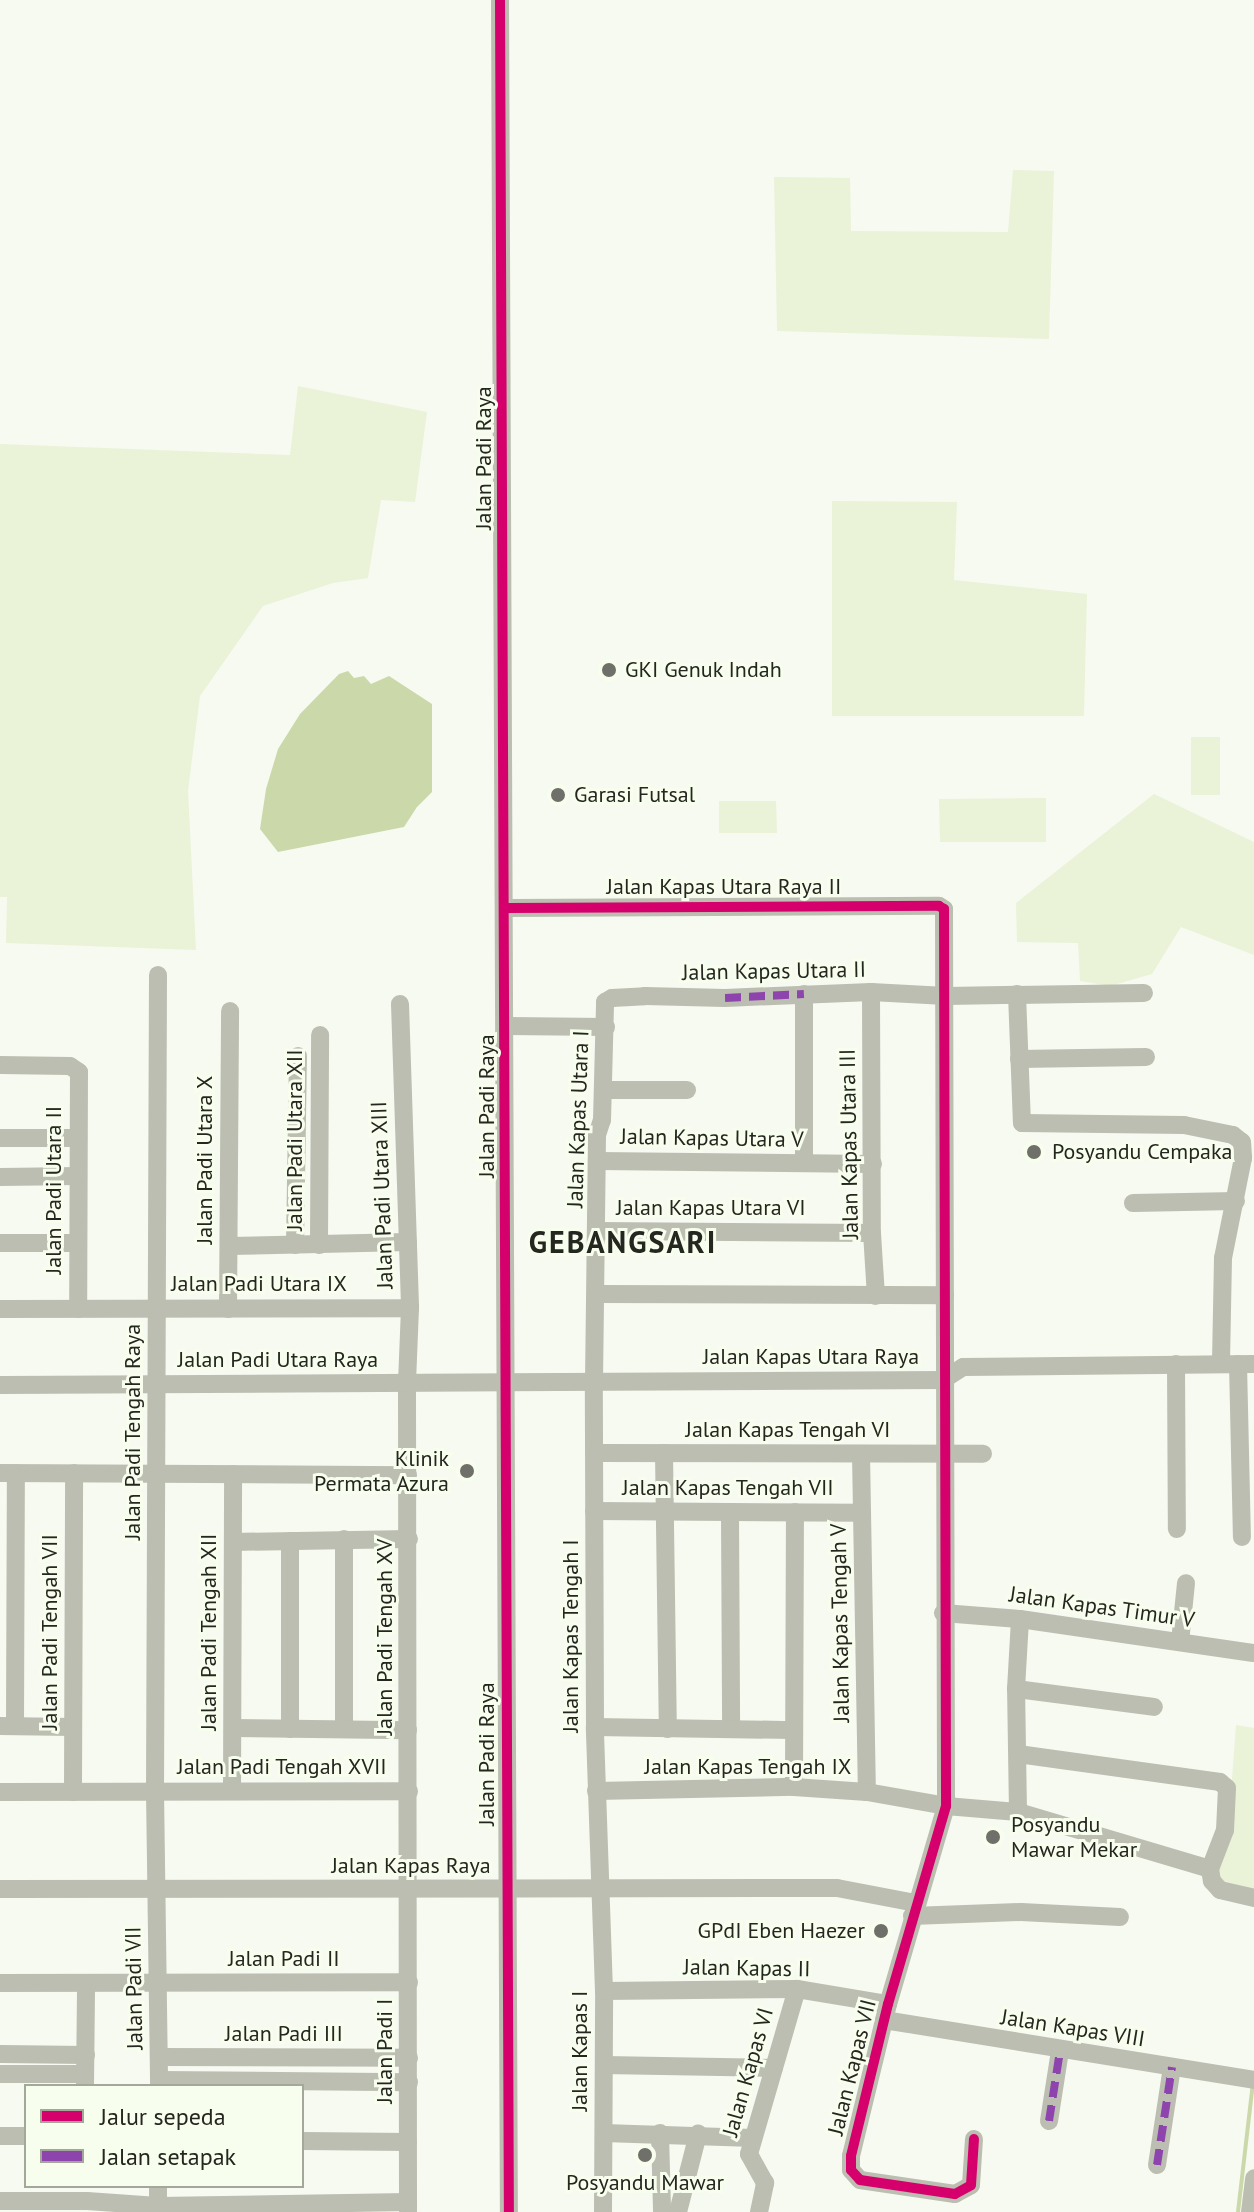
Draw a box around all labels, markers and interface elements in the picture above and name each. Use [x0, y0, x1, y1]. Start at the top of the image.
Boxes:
street label: Jalan Padi Raya [471, 386, 497, 530]
place label: GKI Genuk Indah [625, 657, 782, 683]
marker: GKI Genuk Indah [600, 661, 618, 679]
place label: Garasi Futsal [574, 782, 695, 808]
marker: Garasi Futsal [549, 786, 567, 804]
street label: Jalan Kapas Utara Raya II [607, 874, 841, 900]
street label: Jalan Kapas Utara II [682, 956, 866, 986]
street label: Jalan Kapas Utara I [562, 1030, 594, 1208]
street label: Jalan Padi Raya [474, 1034, 500, 1178]
street label: Jalan Padi Utara XII [282, 1049, 308, 1231]
street label: Jalan Kapas Utara III [834, 1049, 864, 1239]
street label: Jalan Padi Utara X [192, 1075, 218, 1245]
street label: Jalan Padi Utara XIII [366, 1100, 398, 1290]
street label: Jalan Padi Utara II [41, 1106, 67, 1274]
street label: Jalan Kapas Utara V [620, 1123, 804, 1153]
place label: Posyandu Cempaka [1052, 1139, 1232, 1165]
marker: Posyandu Cempaka [1023, 1141, 1045, 1163]
street label: Jalan Kapas Utara VI [616, 1195, 806, 1221]
district label: GEBANGSARI [529, 1224, 717, 1260]
street label: Jalan Padi Utara IX [171, 1271, 347, 1297]
street label: Jalan Padi Tengah Raya [120, 1324, 146, 1540]
street label: Jalan Kapas Utara Raya [703, 1344, 919, 1370]
street label: Jalan Padi Utara Raya [178, 1347, 378, 1373]
street label: Jalan Kapas Tengah VI [685, 1417, 891, 1443]
place label: Klinik Permata Azura [313, 1445, 449, 1496]
marker: Klinik Permata Azura [456, 1460, 478, 1482]
street label: Jalan Kapas Tengah VII [622, 1475, 834, 1501]
street label: Jalan Kapas Tengah V [825, 1523, 855, 1723]
street label: Jalan Padi Tengah VII [37, 1533, 63, 1731]
street label: Jalan Padi Tengah XII [196, 1533, 222, 1731]
street label: Jalan Padi Tengah XV [372, 1538, 398, 1736]
street label: Jalan Kapas Tengah I [558, 1539, 584, 1733]
street label: Jalan Kapas Timur V [1007, 1581, 1197, 1633]
street label: Jalan Padi Raya [474, 1682, 500, 1826]
street label: Jalan Padi Tengah XVII [177, 1754, 387, 1780]
street label: Jalan Kapas Tengah IX [644, 1754, 852, 1780]
place label: Posyandu Mawar Mekar [1011, 1811, 1137, 1862]
marker: Posyandu Mawar Mekar [982, 1826, 1004, 1848]
street label: Jalan Kapas Raya [331, 1853, 491, 1879]
place label: GPdI Eben Haezer [698, 1918, 865, 1944]
marker: GPdI Eben Haezer [872, 1922, 890, 1940]
street label: Jalan Padi VII [120, 1926, 148, 2050]
street label: Jalan Padi II [228, 1946, 340, 1972]
street label: Jalan Kapas II [683, 1954, 811, 1982]
street label: Jalan Kapas I [567, 1991, 593, 2111]
street label: Jalan Kapas VII [822, 1996, 882, 2138]
street label: Jalan Padi I [372, 1998, 398, 2104]
street label: Jalan Kapas VI [717, 2004, 779, 2140]
street label: Jalan Kapas VIII [999, 2004, 1147, 2052]
street label: Jalan Padi III [225, 2021, 343, 2047]
legend [24, 2084, 304, 2188]
text: Jalur sepeda [100, 2101, 226, 2132]
text: Jalan setapak [100, 2141, 236, 2172]
marker: Posyandu Mawar [634, 2144, 656, 2166]
place label: Posyandu Mawar [566, 2170, 724, 2196]

